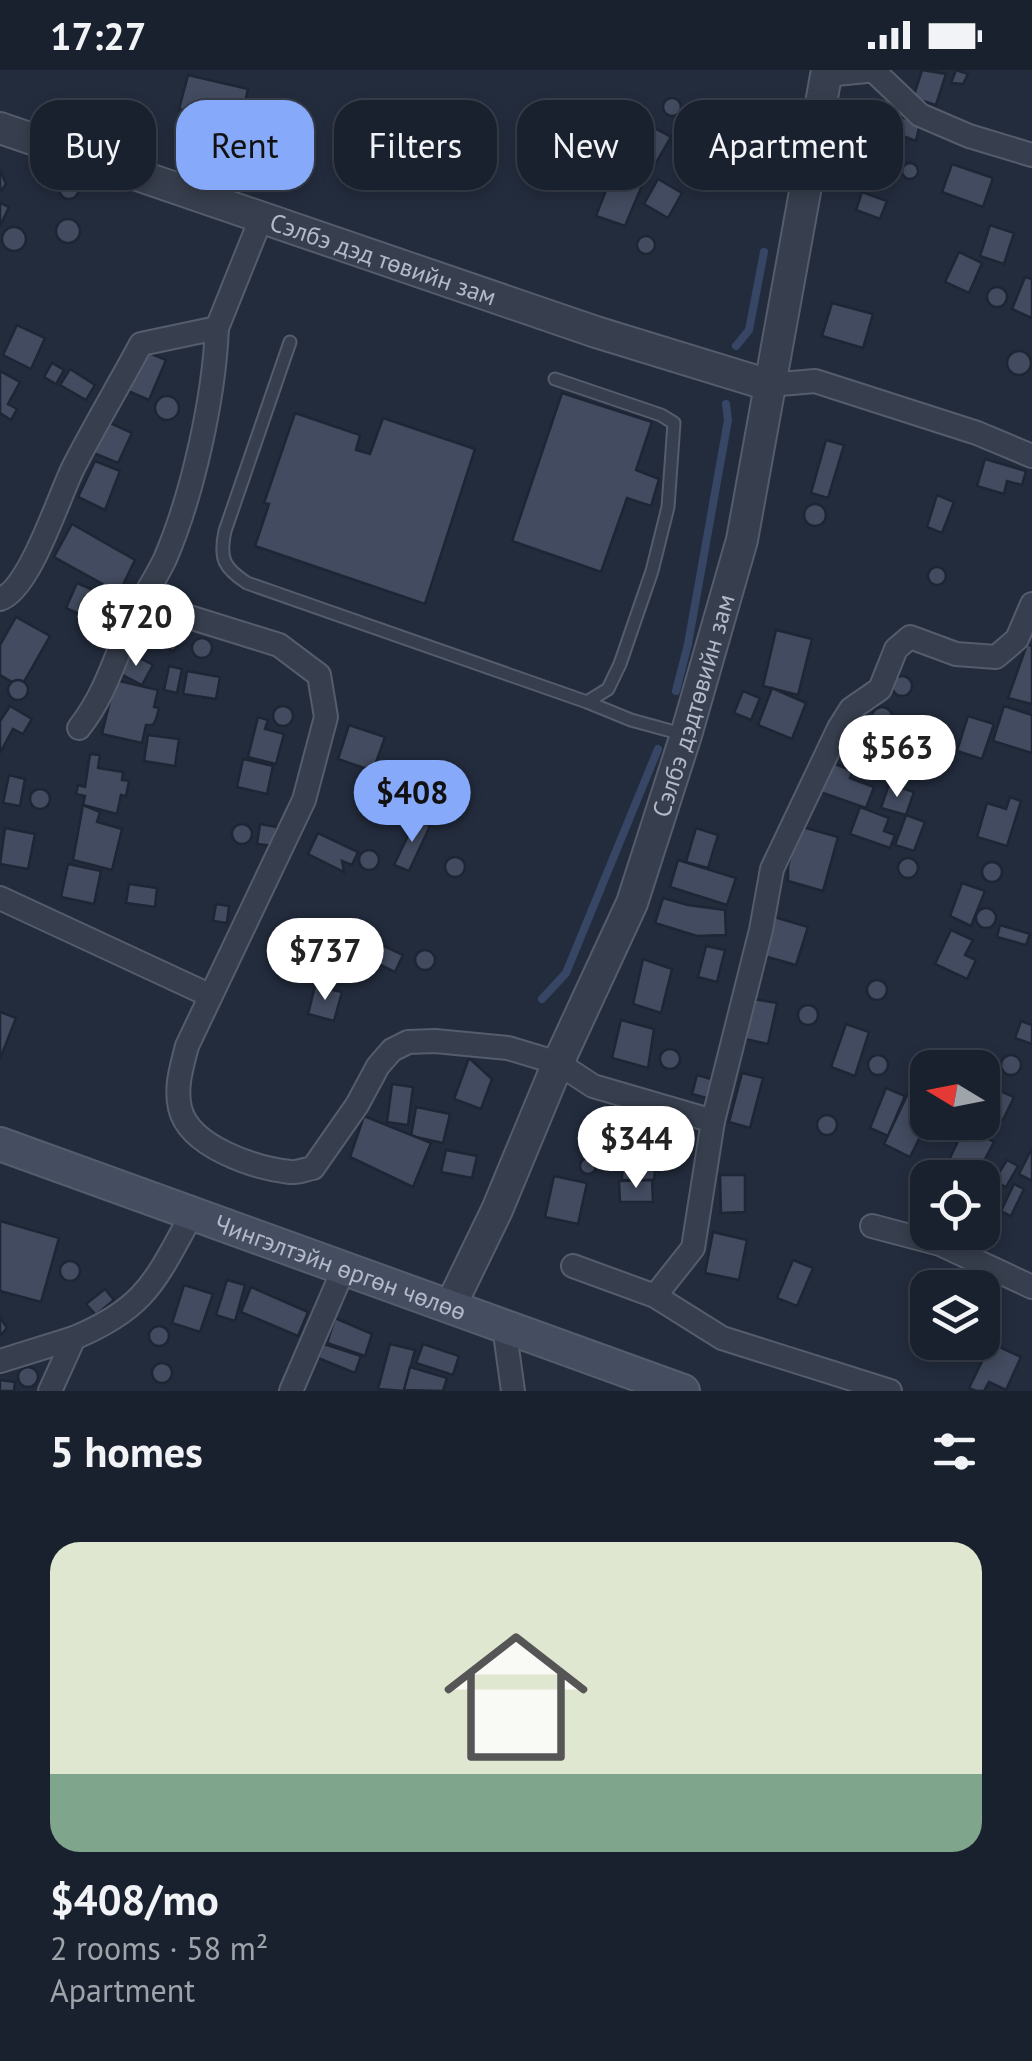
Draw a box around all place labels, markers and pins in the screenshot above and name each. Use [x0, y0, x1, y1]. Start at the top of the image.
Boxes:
pin: $720 [77, 584, 195, 669]
pin: $563 [838, 715, 956, 800]
pin: $408 [353, 760, 471, 845]
pin: $737 [266, 918, 384, 1003]
pin: $344 [577, 1106, 695, 1191]

